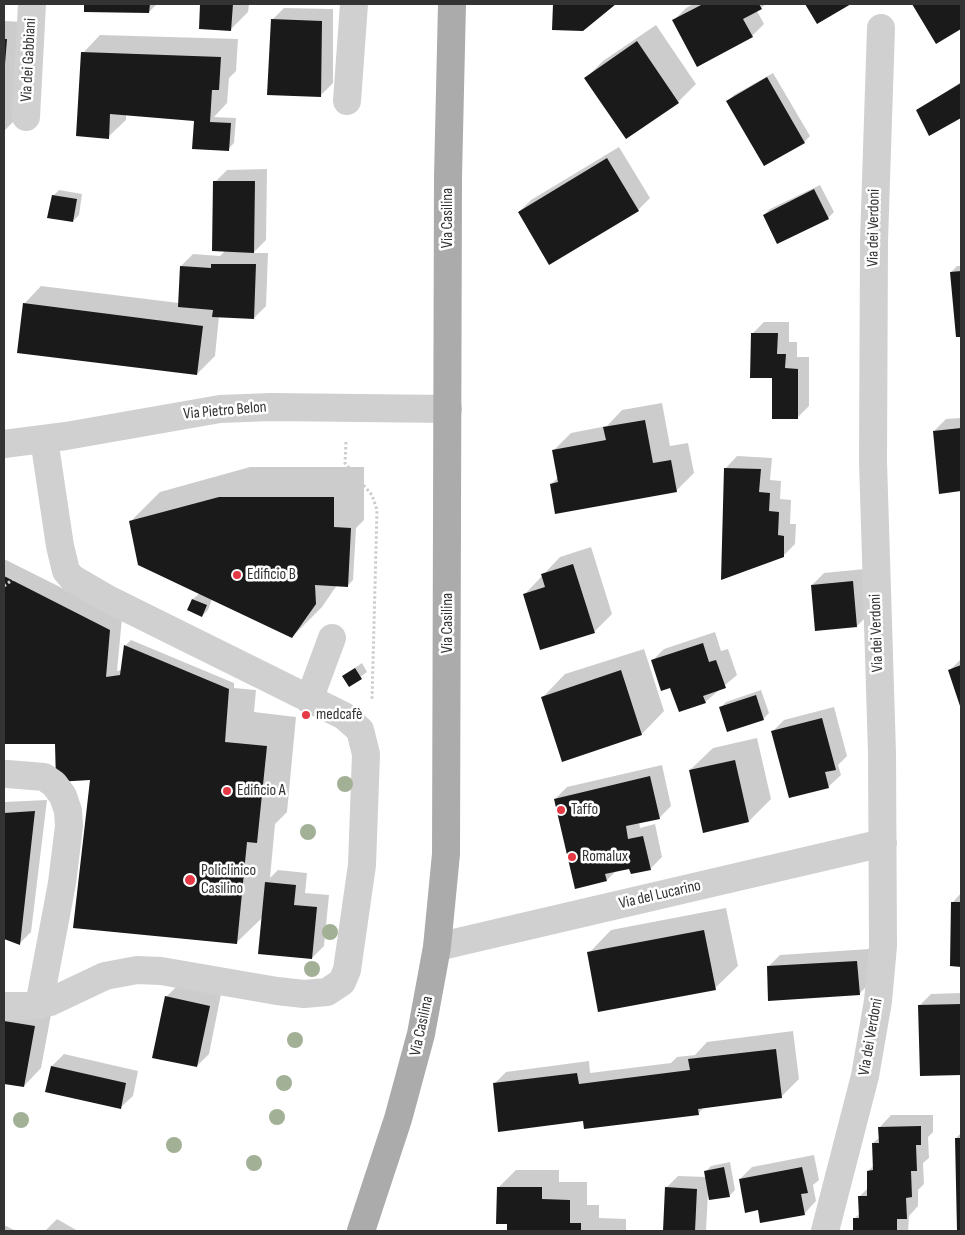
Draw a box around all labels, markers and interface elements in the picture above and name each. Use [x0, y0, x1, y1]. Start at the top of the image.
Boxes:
street label: Via dei Gabbiani [17, 18, 41, 102]
street label: Via Casilina [438, 188, 458, 248]
street label: Via dei Verdoni [864, 189, 884, 267]
street label: Via Pietro Belon [183, 398, 267, 424]
place label: Edificio B [247, 565, 296, 585]
marker: Edificio B [231, 569, 243, 581]
street label: Via Casilina [438, 593, 458, 653]
street label: Via dei Verdoni [866, 594, 888, 672]
place label: medcafè [316, 705, 362, 725]
marker: medcafè [300, 709, 312, 721]
place label: Edificio A [237, 781, 286, 801]
marker: Edificio A [221, 785, 233, 797]
place label: Taffo [571, 800, 598, 820]
marker: Taffo [555, 804, 567, 816]
place label: Romalux [582, 847, 628, 867]
marker: Romalux [566, 851, 578, 863]
place label: Policlinico Casilino [201, 861, 256, 899]
marker: Policlinico Casilino [183, 873, 197, 887]
street label: Via del Lucarino [617, 876, 703, 914]
street label: Via Casilina [406, 994, 438, 1058]
street label: Via dei Verdoni [855, 997, 887, 1077]

